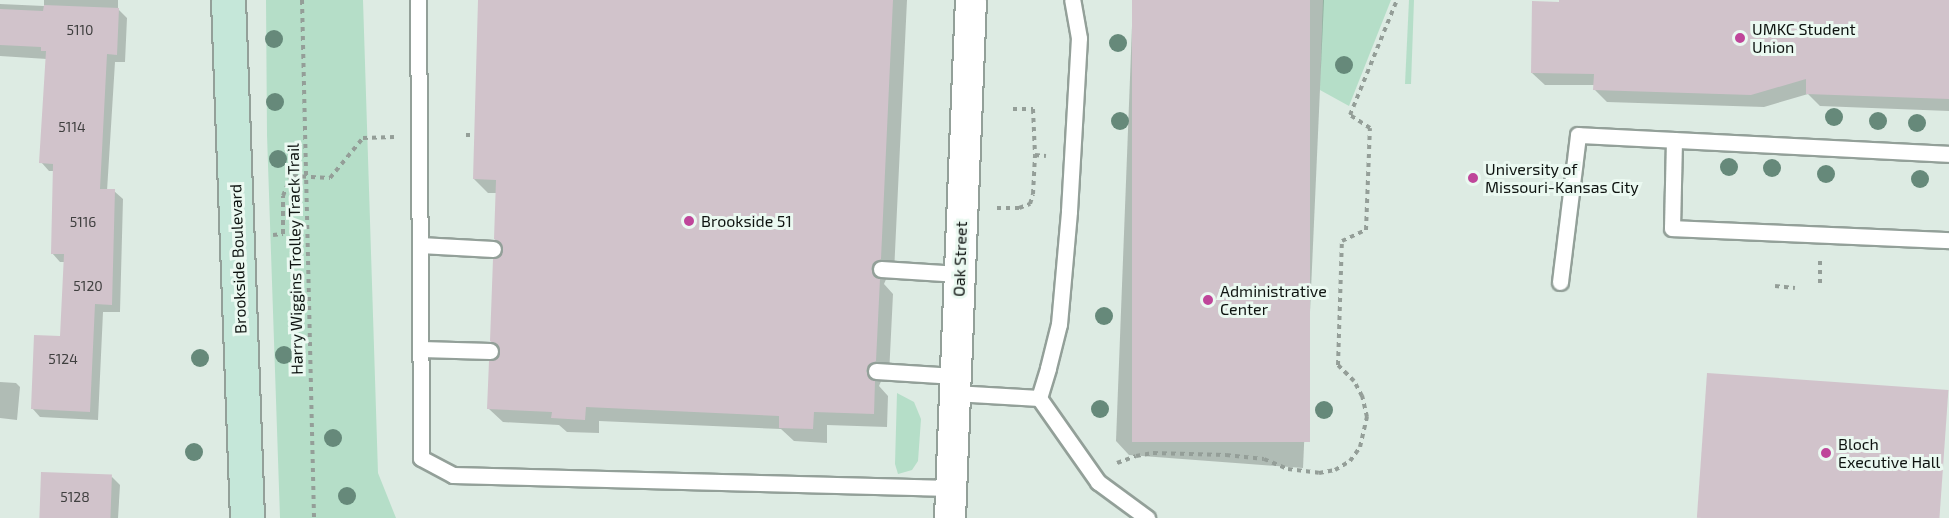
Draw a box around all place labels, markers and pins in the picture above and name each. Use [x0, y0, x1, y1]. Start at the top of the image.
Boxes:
place label: UMKC Student Union [1752, 19, 1856, 57]
marker: UMKC Student Union [1733, 31, 1747, 45]
place label: University of Missouri-Kansas City [1485, 159, 1639, 197]
marker: University of Missouri-Kansas City [1466, 171, 1480, 185]
place label: Brookside 51 [701, 211, 792, 231]
marker: Brookside 51 [682, 214, 696, 228]
place label: Administrative Center [1220, 281, 1327, 319]
marker: Administrative Center [1201, 293, 1215, 307]
place label: Bloch Executive Hall [1838, 434, 1940, 472]
marker: Bloch Executive Hall [1819, 446, 1833, 460]

